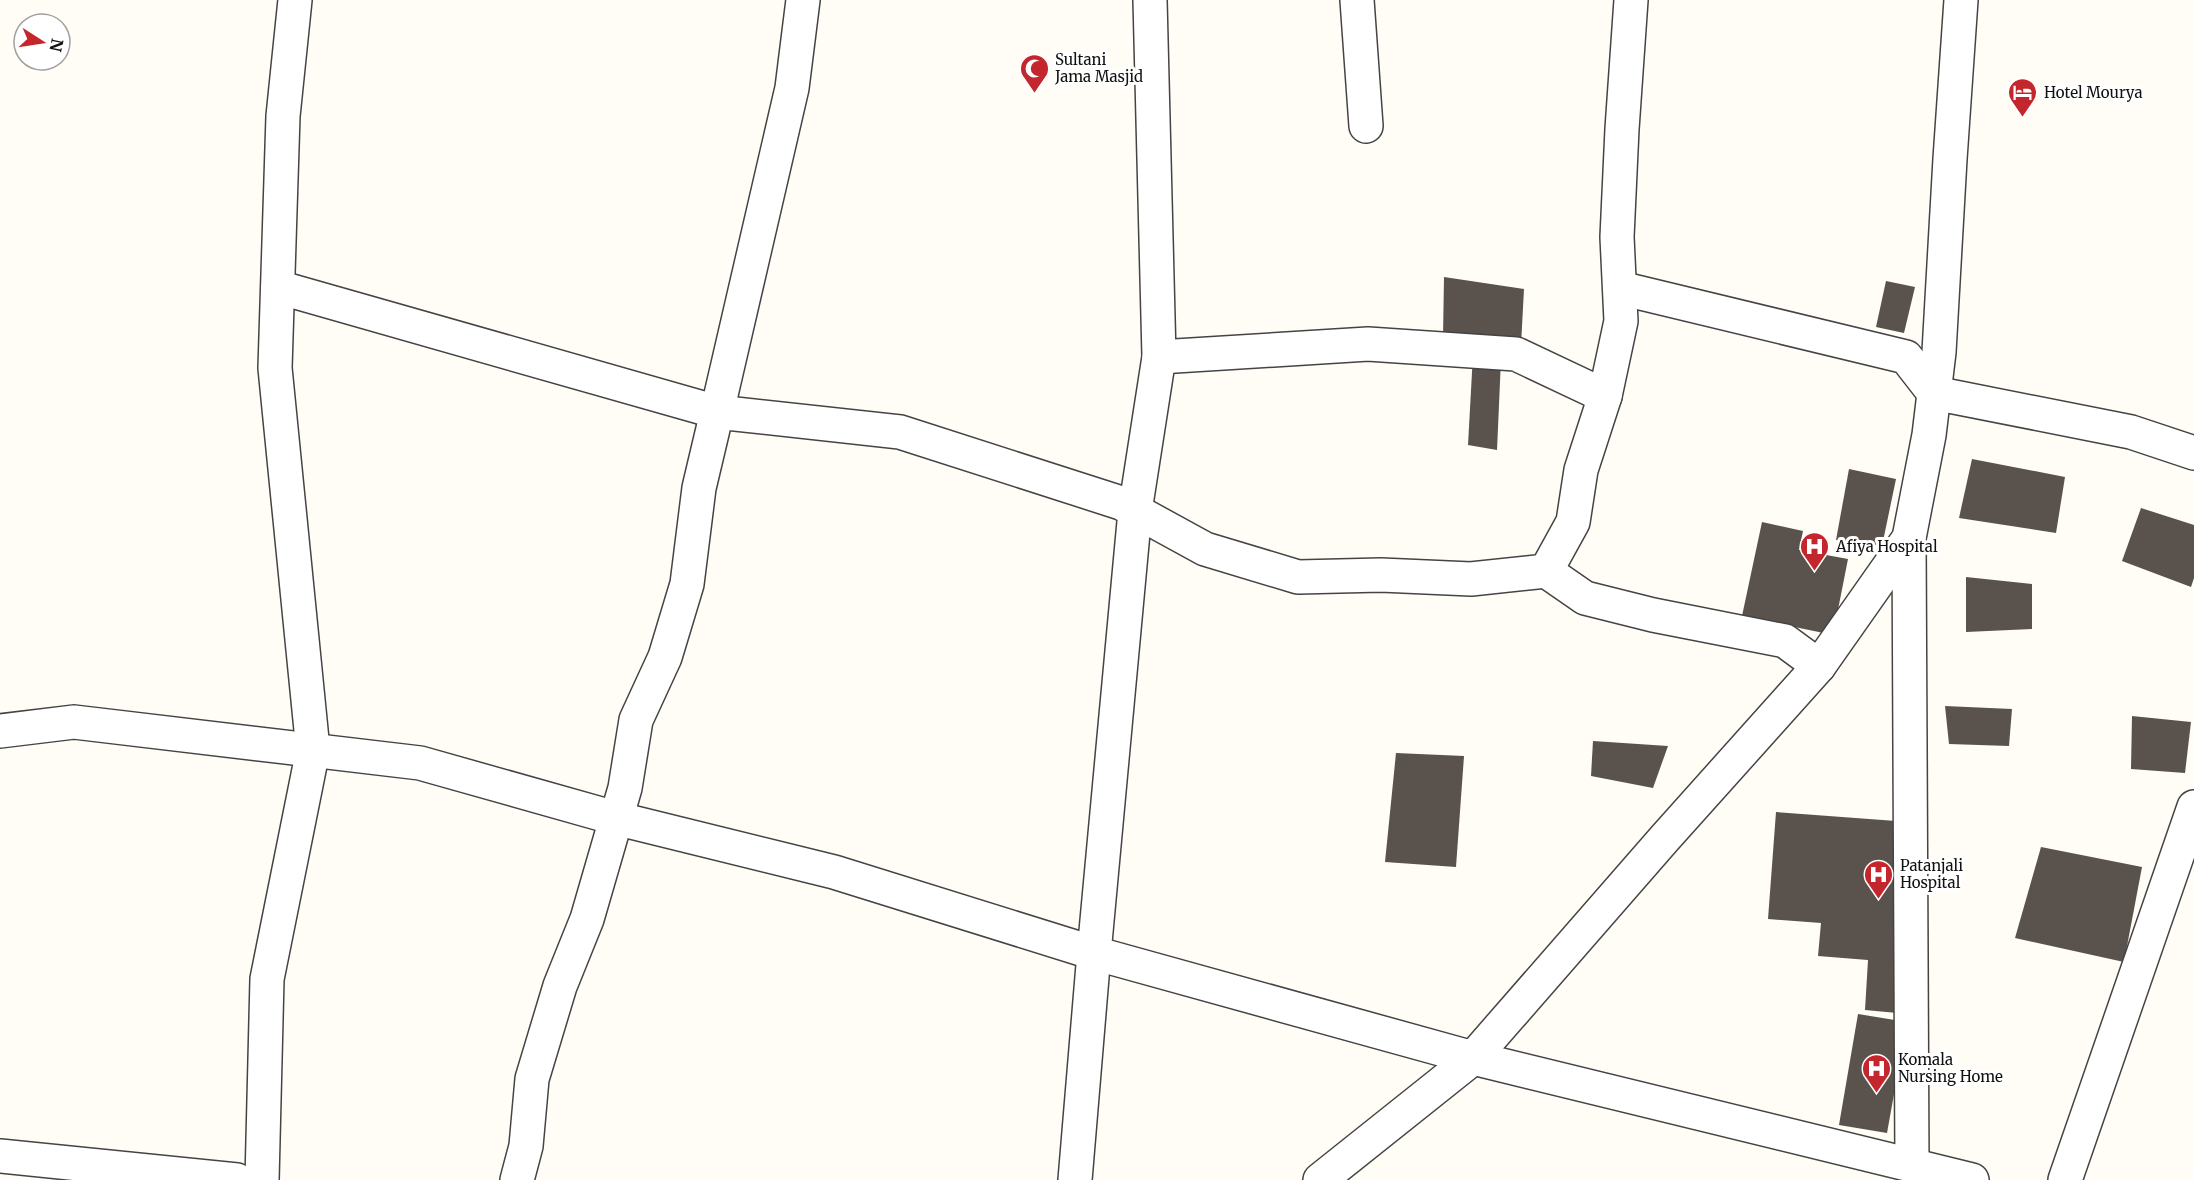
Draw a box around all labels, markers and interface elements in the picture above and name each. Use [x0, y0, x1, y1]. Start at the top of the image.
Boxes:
north arrow [12, 12, 72, 72]
text: N [46, 37, 68, 54]
place label: Sultani Jama Masjid [1054, 50, 1143, 86]
mosque icon: Sultani Jama Masjid [1018, 52, 1050, 94]
hotel icon: Hotel Mourya [2007, 76, 2039, 118]
place label: Hotel Mourya [2044, 83, 2143, 102]
hospital icon: Afiya Hospital [1799, 530, 1831, 572]
place label: Afiya Hospital [1835, 537, 1938, 556]
place label: Patanjali Hospital [1900, 856, 1963, 892]
hospital icon: Patanjali Hospital [1863, 858, 1895, 900]
place label: Komala Nursing Home [1898, 1050, 2003, 1086]
hospital icon: Komala Nursing Home [1861, 1052, 1893, 1094]

